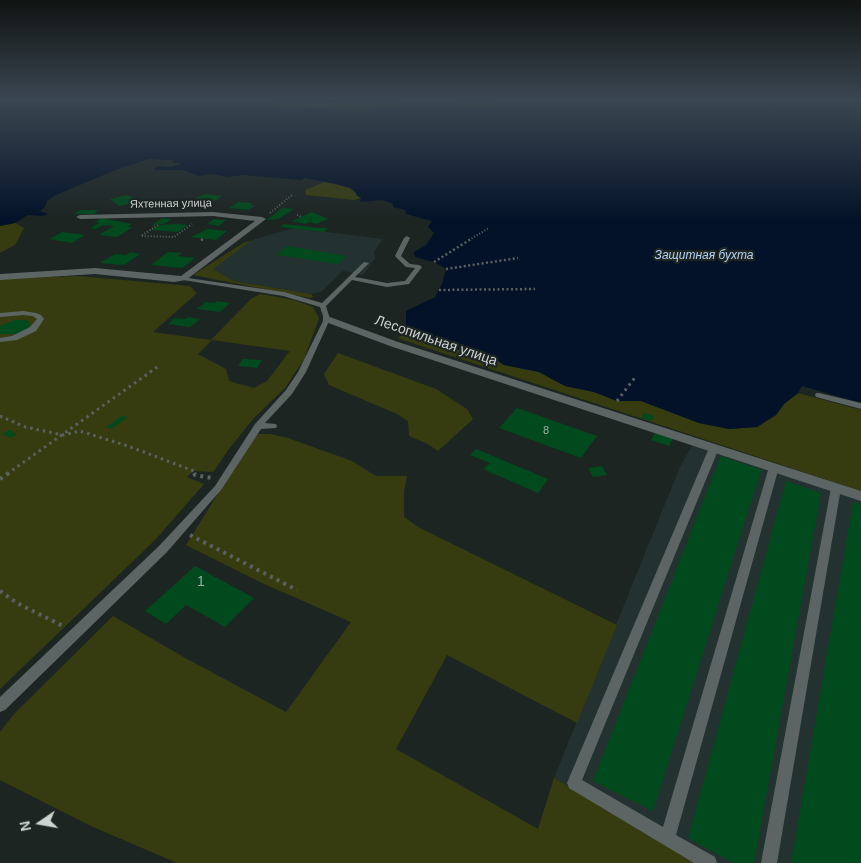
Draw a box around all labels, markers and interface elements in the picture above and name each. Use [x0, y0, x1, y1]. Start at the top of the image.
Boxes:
street label: Яхтенная улица [130, 197, 212, 211]
water label: Защитная бухта [655, 249, 753, 263]
street label: Лесопильная улица [373, 312, 499, 370]
house number: 8 [543, 424, 549, 438]
house number: 1 [197, 574, 205, 590]
north arrow [15, 798, 65, 848]
text: N [16, 820, 34, 833]

